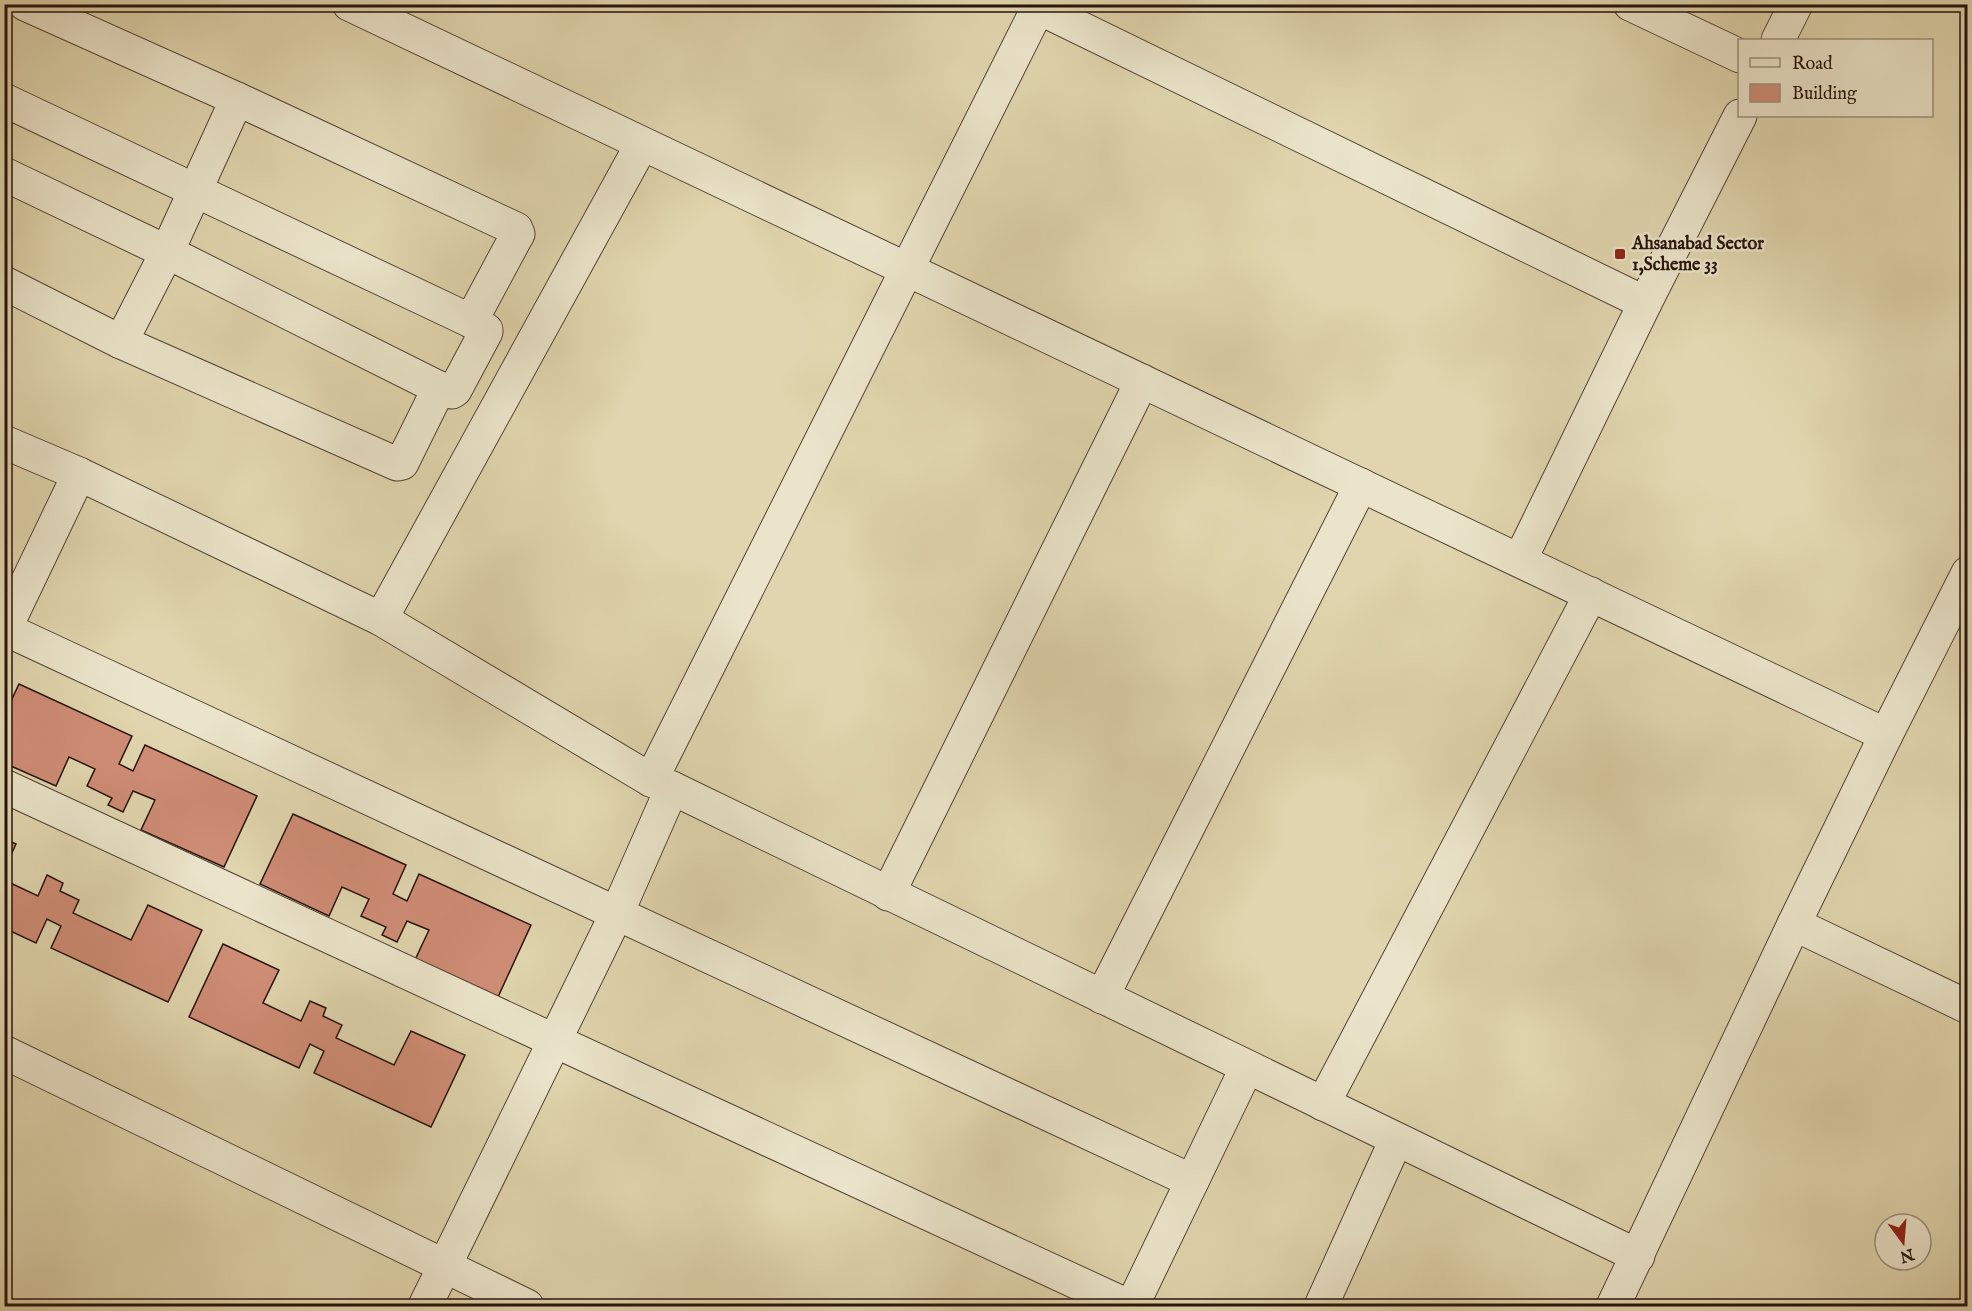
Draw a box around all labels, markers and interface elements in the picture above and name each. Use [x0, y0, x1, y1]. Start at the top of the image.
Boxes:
legend [1738, 39, 1933, 117]
text: Road [1792, 53, 1833, 76]
text: Building [1792, 83, 1857, 106]
place label: Ahsanabad Sector 1,Scheme 33 [1631, 233, 1764, 277]
marker: Ahsanabad Sector 1,Scheme 33 [1613, 247, 1627, 261]
north arrow [1873, 1212, 1933, 1272]
text: N [1897, 1243, 1917, 1266]

